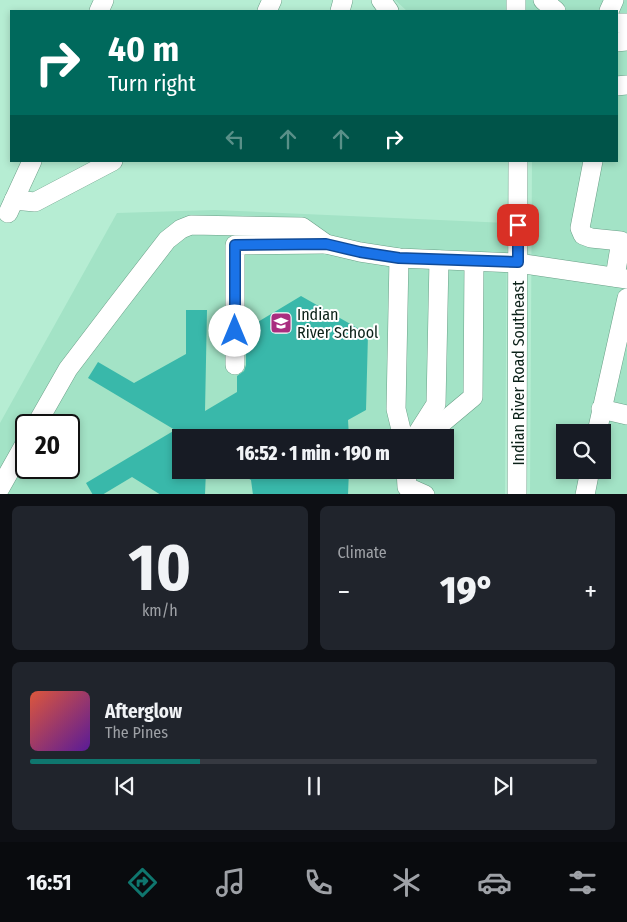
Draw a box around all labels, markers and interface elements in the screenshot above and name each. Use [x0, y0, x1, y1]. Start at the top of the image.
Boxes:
text: 40 m [108, 28, 179, 70]
icon: right [25, 30, 90, 95]
text: Turn right [108, 70, 196, 97]
icon: left [221, 125, 249, 153]
icon: ahead [274, 125, 302, 153]
icon: ahead [327, 125, 355, 153]
icon: right [380, 125, 408, 153]
pin [497, 204, 539, 246]
icon: arrive [504, 211, 532, 239]
street label: Indian River Road Southeast [509, 280, 528, 466]
position arrow [208, 304, 260, 356]
place label: Indian River School [297, 305, 378, 342]
school or university icon: Indian River School [269, 311, 293, 335]
speed limit sign: 20 [15, 414, 80, 479]
map controls [556, 424, 611, 479]
button: search [556, 424, 611, 479]
text: 16:52 · 1 min · 190 m [236, 442, 390, 465]
text: 10 [128, 529, 191, 607]
text: Climate [338, 543, 387, 562]
text: 19° [440, 567, 494, 613]
text: − [338, 575, 350, 608]
text: + [584, 575, 597, 608]
text: km/h [142, 601, 178, 620]
text: Afterglow [105, 700, 182, 723]
text: The Pines [105, 723, 168, 742]
icon: previous [111, 772, 139, 800]
icon: pause [300, 772, 328, 800]
icon: next [489, 772, 517, 800]
icon: directions [125, 865, 160, 900]
icon: music [213, 865, 248, 900]
icon: phone [301, 865, 336, 900]
icon: climate [389, 865, 424, 900]
icon: car [477, 865, 512, 900]
icon: filters [565, 865, 600, 900]
text: 16:51 [27, 869, 72, 896]

